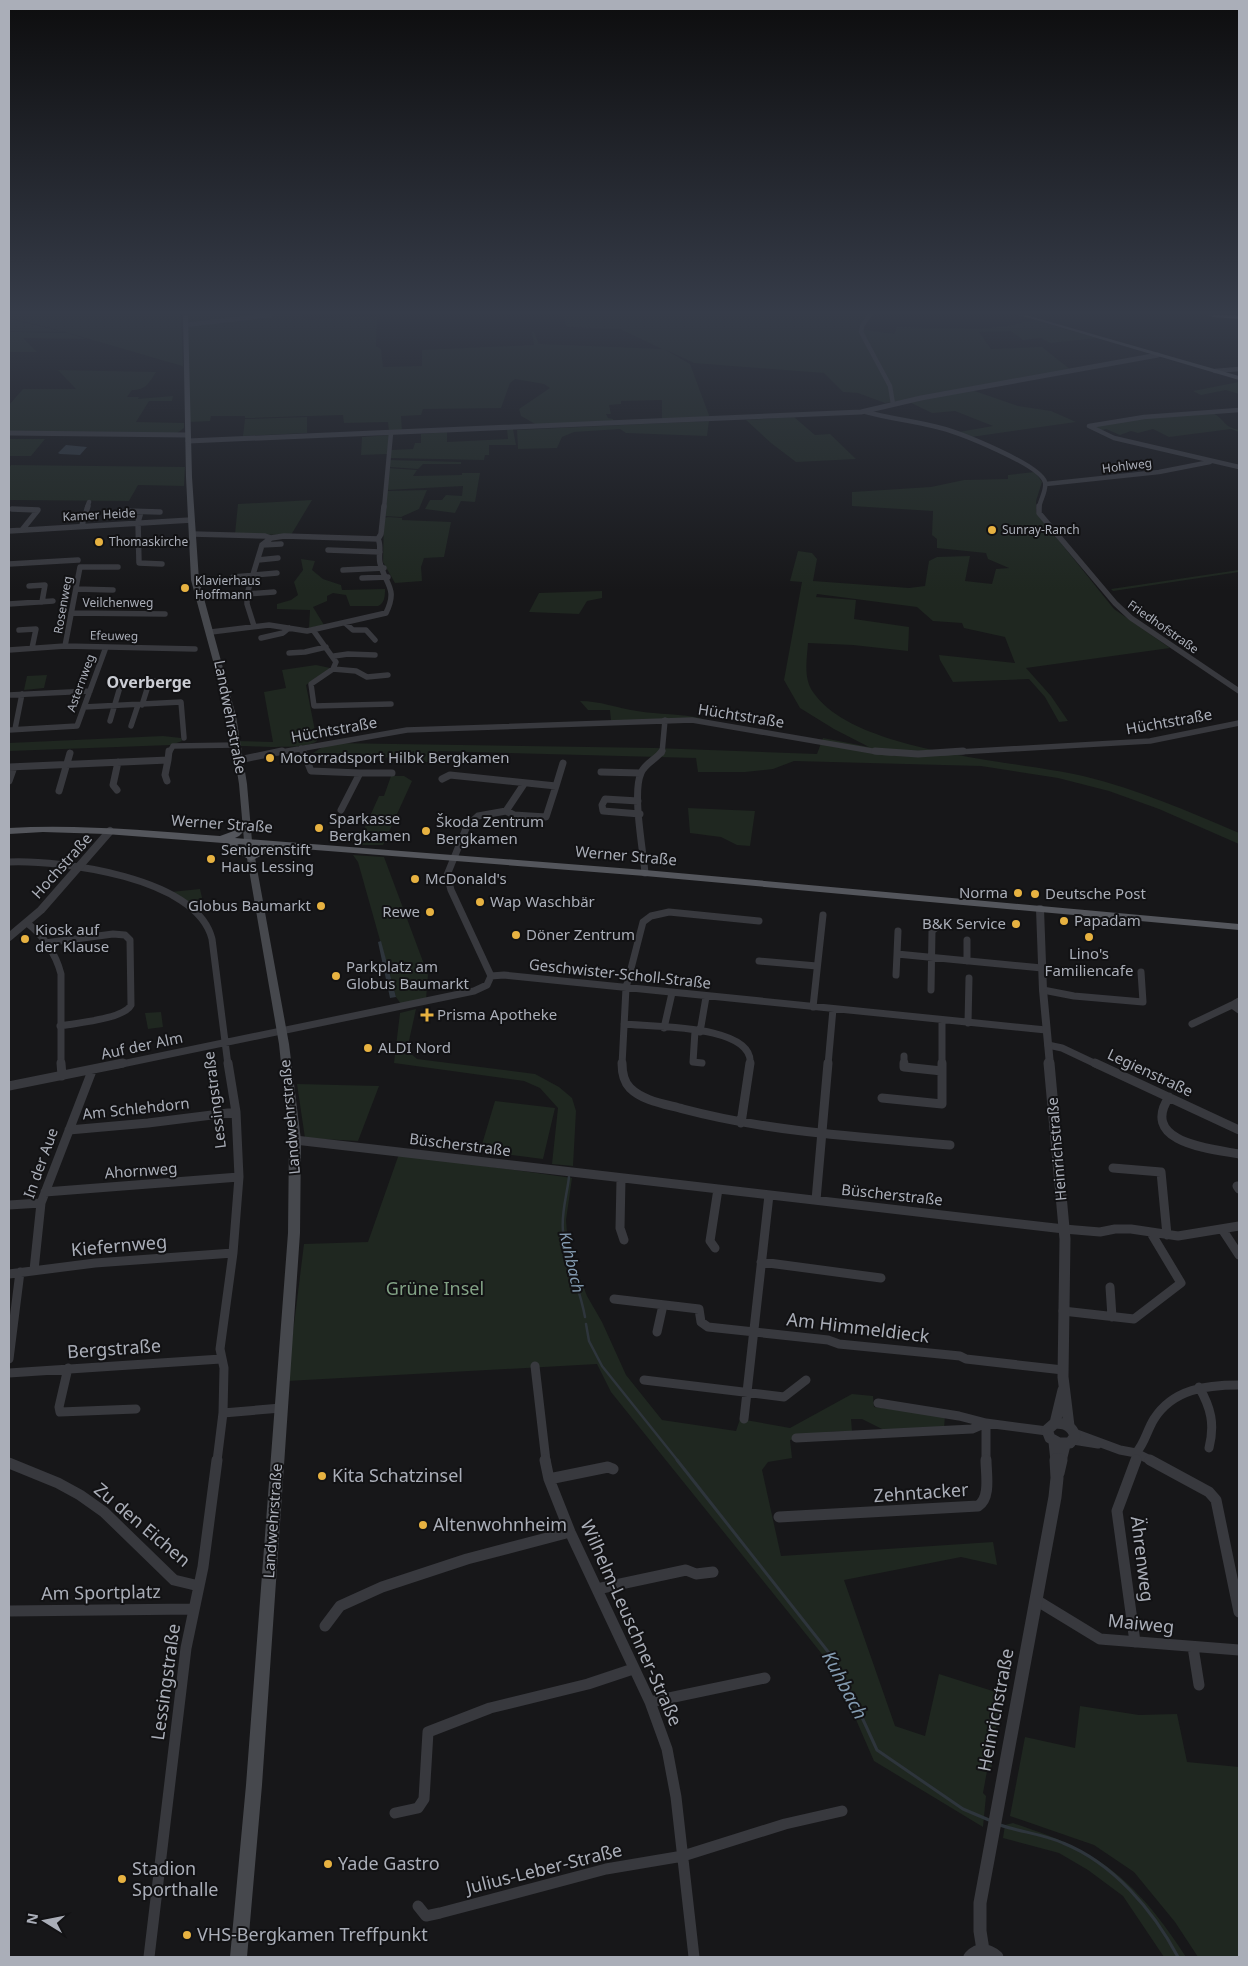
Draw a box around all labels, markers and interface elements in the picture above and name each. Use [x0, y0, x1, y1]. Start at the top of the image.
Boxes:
street label: Hohlweg [1101, 454, 1153, 477]
street label: Kamer Heide [62, 504, 136, 525]
place label: Sunray-Ranch [1002, 521, 1080, 538]
marker: Sunray-Ranch [986, 524, 998, 536]
place label: Thomaskirche [109, 533, 188, 550]
marker: Thomaskirche [93, 536, 105, 548]
place label: Klavierhaus Hoffmann [195, 572, 261, 603]
street label: Rosenweg [49, 575, 76, 635]
marker: Klavierhaus Hoffmann [179, 582, 191, 594]
street label: Veilchenweg [83, 594, 153, 611]
street label: Friedhofstraße [1124, 596, 1202, 658]
street label: Efeuweg [90, 627, 138, 644]
street label: Asternweg [62, 652, 99, 714]
street label: Landwehrstraße [210, 658, 252, 775]
district label: Overberge [107, 671, 191, 693]
street label: Hüchtstraße [697, 698, 786, 732]
street label: Hüchtstraße [1124, 704, 1213, 738]
street label: Hüchtstraße [289, 712, 378, 746]
place label: Motorradsport Hilbk Bergkamen [280, 747, 510, 767]
marker: Motorradsport Hilbk Bergkamen [264, 752, 276, 764]
place label: Sparkasse Bergkamen [329, 808, 411, 845]
street label: Werner Straße [170, 809, 274, 837]
place label: Škoda Zentrum Bergkamen [436, 811, 544, 848]
marker: Sparkasse Bergkamen [313, 822, 325, 834]
marker: Škoda Zentrum Bergkamen [420, 825, 432, 837]
street label: Hochstraße [27, 828, 96, 902]
place label: Seniorenstift Haus Lessing [221, 839, 314, 876]
street label: Werner Straße [574, 841, 678, 869]
marker: Seniorenstift Haus Lessing [205, 853, 217, 865]
place label: McDonald's [425, 868, 507, 888]
marker: McDonald's [409, 873, 421, 885]
place label: Norma [959, 882, 1008, 902]
place label: Deutsche Post [1045, 883, 1146, 903]
marker: Norma [1012, 887, 1024, 899]
marker: Deutsche Post [1029, 888, 1041, 900]
place label: Wap Waschbär [490, 891, 595, 911]
place label: Globus Baumarkt [188, 895, 312, 915]
marker: Wap Waschbär [474, 896, 486, 908]
marker: Globus Baumarkt [315, 900, 327, 912]
place label: Rewe [382, 901, 420, 921]
marker: Rewe [424, 906, 436, 918]
place label: Papadam [1074, 910, 1141, 930]
place label: B&K Service [922, 913, 1006, 933]
marker: Papadam [1058, 915, 1070, 927]
marker: B&K Service [1010, 918, 1022, 930]
place label: Kiosk auf der Klause [35, 919, 109, 956]
place label: Döner Zentrum [526, 924, 635, 944]
marker: Döner Zentrum [510, 929, 522, 941]
marker: Lino's Familiencafe [1083, 931, 1095, 943]
marker: Kiosk auf der Klause [19, 933, 31, 945]
place label: Lino's Familiencafe [1045, 943, 1133, 980]
street label: Geschwister-Scholl-Straße [528, 953, 712, 993]
place label: Parkplatz am Globus Baumarkt [346, 956, 470, 993]
marker: Parkplatz am Globus Baumarkt [330, 970, 342, 982]
place label: Prisma Apotheke [437, 1004, 557, 1024]
marker: Prisma Apotheke [421, 1009, 433, 1021]
street label: Auf der Alm [99, 1027, 185, 1063]
place label: ALDI Nord [378, 1037, 451, 1057]
marker: ALDI Nord [362, 1042, 374, 1054]
street label: Legienstraße [1105, 1044, 1196, 1101]
street label: Lessingstraße [198, 1050, 230, 1150]
street label: Landwehrstraße [274, 1059, 304, 1175]
street label: Am Schlehdorn [81, 1092, 190, 1124]
street label: Heinrichstraße [1042, 1096, 1071, 1202]
street label: In der Aue [18, 1125, 62, 1201]
street label: Büscherstraße [408, 1128, 512, 1160]
street label: Ahornweg [104, 1157, 178, 1183]
street label: Büscherstraße [840, 1179, 944, 1209]
street label: Kiefernweg [70, 1229, 168, 1261]
water label: Kuhbach [554, 1229, 590, 1295]
park label: Grüne Insel [386, 1276, 484, 1300]
street label: Am Himmeldieck [785, 1306, 931, 1348]
street label: Bergstraße [66, 1333, 162, 1363]
street label: Landwehrstraße [258, 1463, 286, 1579]
place label: Kita Schatzinsel [332, 1463, 463, 1487]
marker: Kita Schatzinsel [316, 1470, 328, 1482]
street label: Zu den Eichen [89, 1477, 196, 1572]
street label: Zehntacker [873, 1477, 970, 1507]
place label: Altenwohnheim [433, 1512, 567, 1536]
street label: Ährenweg [1126, 1515, 1160, 1603]
street label: Wilhelm-Leuschner-Straße [576, 1516, 688, 1729]
marker: Altenwohnheim [417, 1519, 429, 1531]
street label: Am Sportplatz [41, 1579, 161, 1605]
street label: Maiweg [1107, 1608, 1175, 1638]
street label: Lessingstraße [145, 1622, 185, 1742]
water label: Kuhbach [816, 1646, 874, 1724]
street label: Heinrichstraße [971, 1646, 1019, 1773]
street label: Julius-Leber-Straße [461, 1837, 624, 1900]
place label: Yade Gastro [338, 1851, 440, 1875]
place label: Stadion Sporthalle [132, 1856, 218, 1901]
marker: Yade Gastro [322, 1858, 334, 1870]
marker: Stadion Sporthalle [116, 1873, 128, 1885]
north arrow [20, 1896, 70, 1946]
text: N [21, 1911, 42, 1926]
place label: VHS-Bergkamen Treffpunkt [197, 1922, 428, 1946]
marker: VHS-Bergkamen Treffpunkt [181, 1929, 193, 1941]

